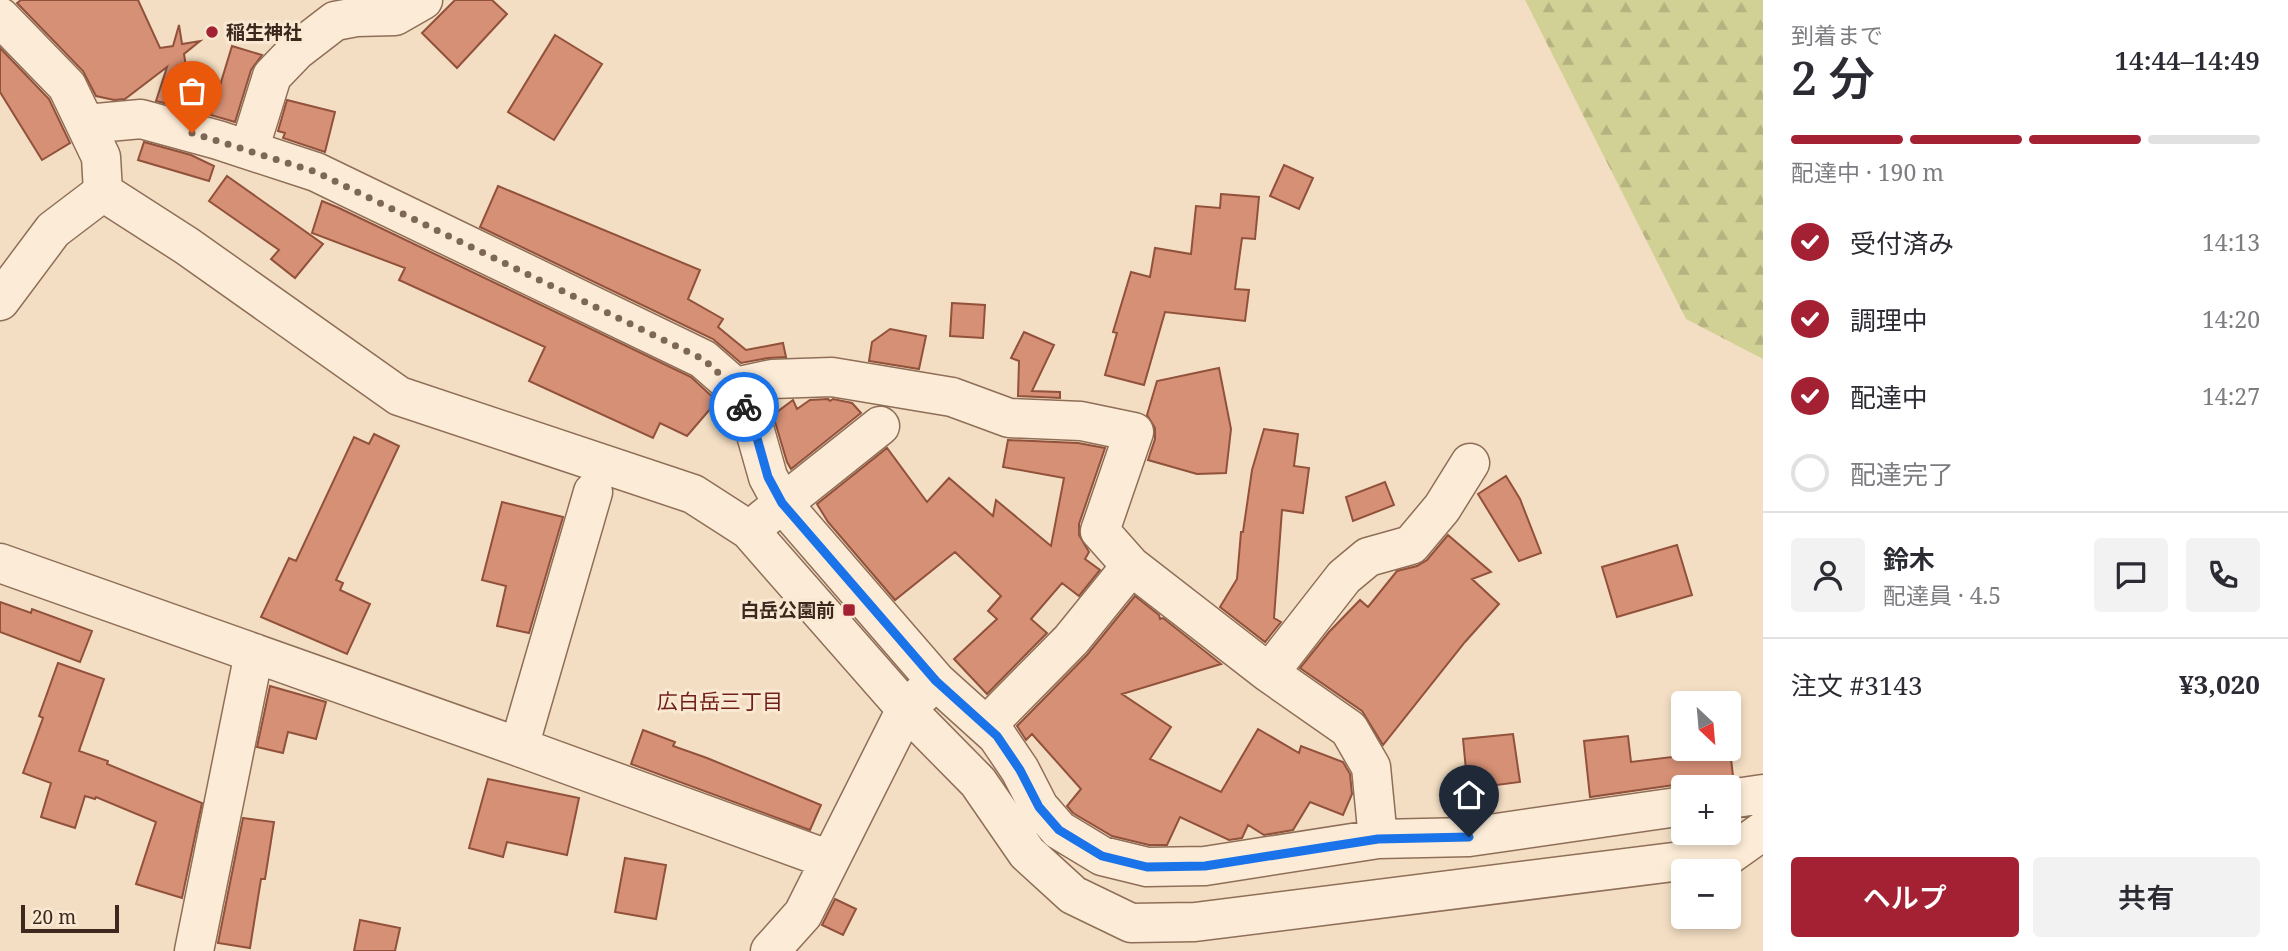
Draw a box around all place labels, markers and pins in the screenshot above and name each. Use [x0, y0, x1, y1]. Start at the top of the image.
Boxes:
place label: 稲生神社 [226, 19, 302, 45]
marker: 稲生神社 [204, 24, 220, 40]
pin [162, 61, 222, 133]
place label: 白岳公園前 [740, 597, 835, 623]
marker: 白岳公園前 [841, 602, 857, 618]
pin [1439, 765, 1499, 837]

